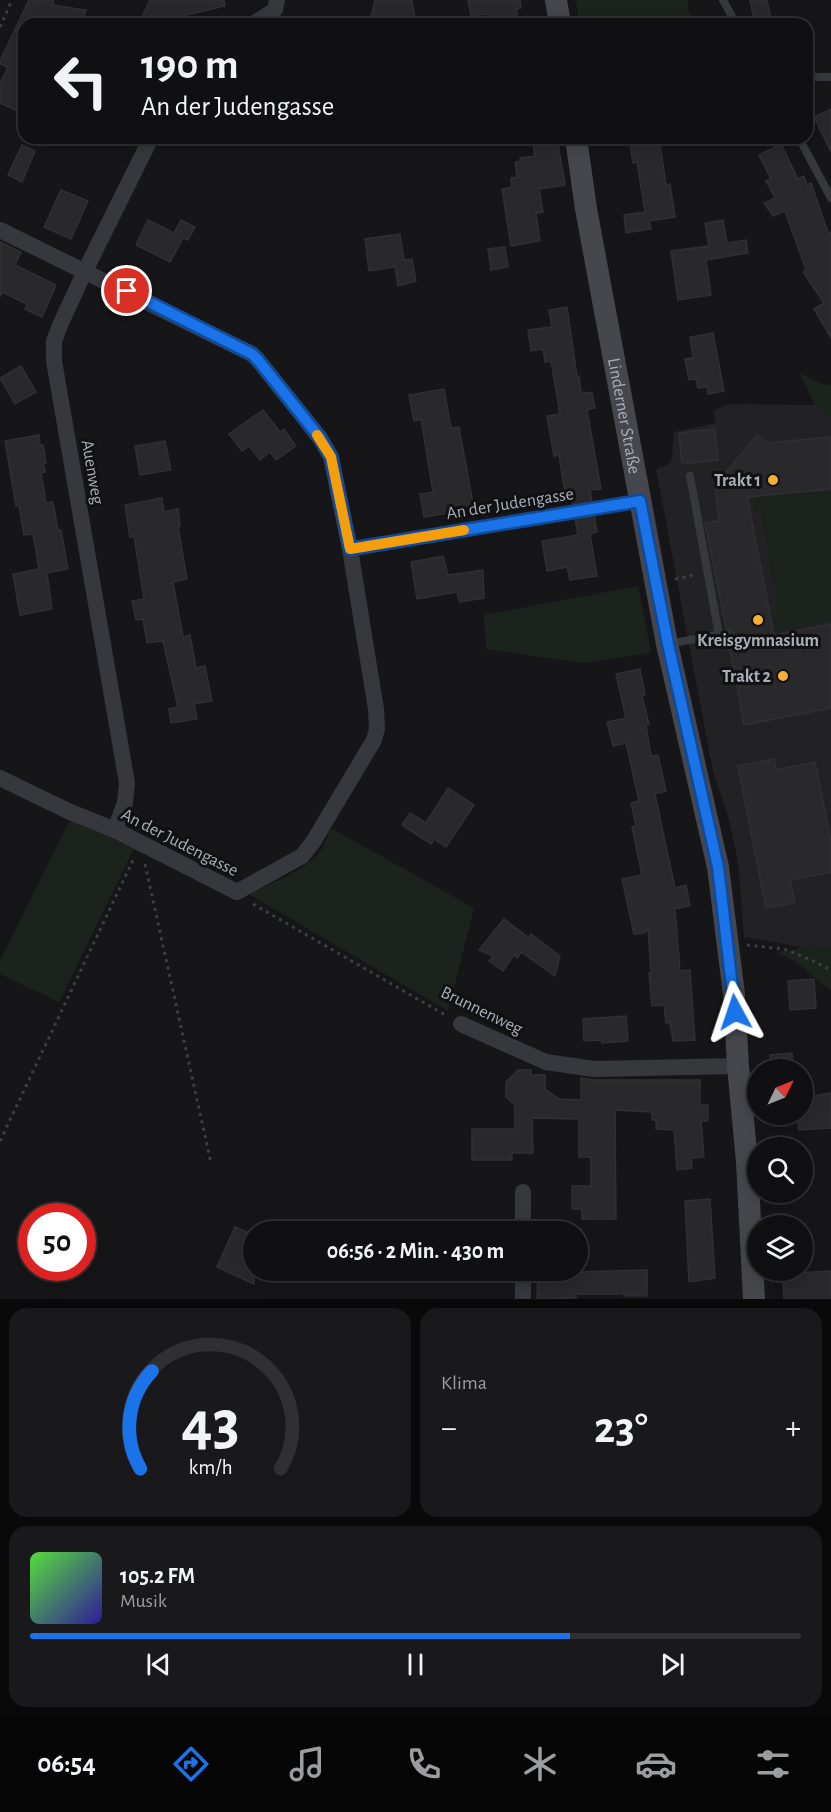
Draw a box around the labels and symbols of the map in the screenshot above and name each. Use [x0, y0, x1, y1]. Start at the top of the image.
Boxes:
pin [101, 265, 152, 316]
street label: Linderner Straße [604, 357, 643, 475]
street label: Auenweg [77, 438, 107, 506]
place label: Trakt 1 [714, 472, 761, 490]
marker: Trakt 1 [766, 473, 780, 487]
street label: An der Judengasse [445, 485, 575, 523]
marker: Kreisgymnasium [751, 613, 765, 627]
place label: Kreisgymnasium [697, 632, 819, 650]
place label: Trakt 2 [722, 668, 772, 686]
marker: Trakt 2 [776, 669, 790, 683]
street label: An der Judengasse [118, 806, 241, 880]
position arrow [703, 980, 767, 1044]
street label: Brunnenweg [438, 983, 526, 1039]
north arrow [747, 1059, 813, 1125]
speed limit sign: 50 [18, 1203, 96, 1281]

